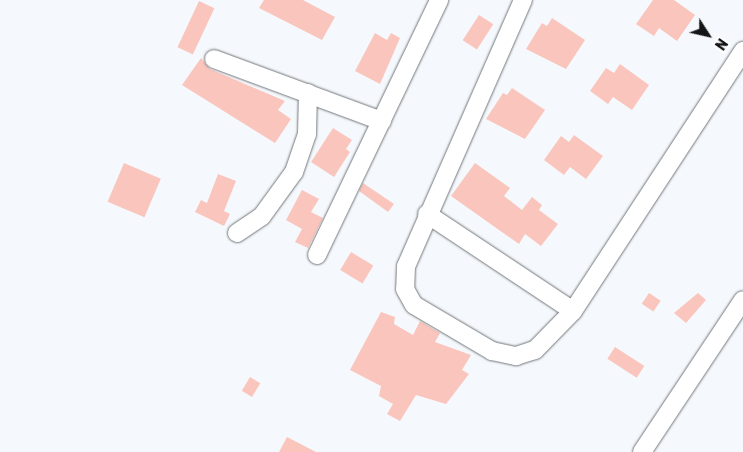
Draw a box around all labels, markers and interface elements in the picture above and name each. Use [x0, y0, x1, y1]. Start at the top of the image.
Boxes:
north arrow [683, 10, 733, 60]
text: N [711, 35, 731, 53]

